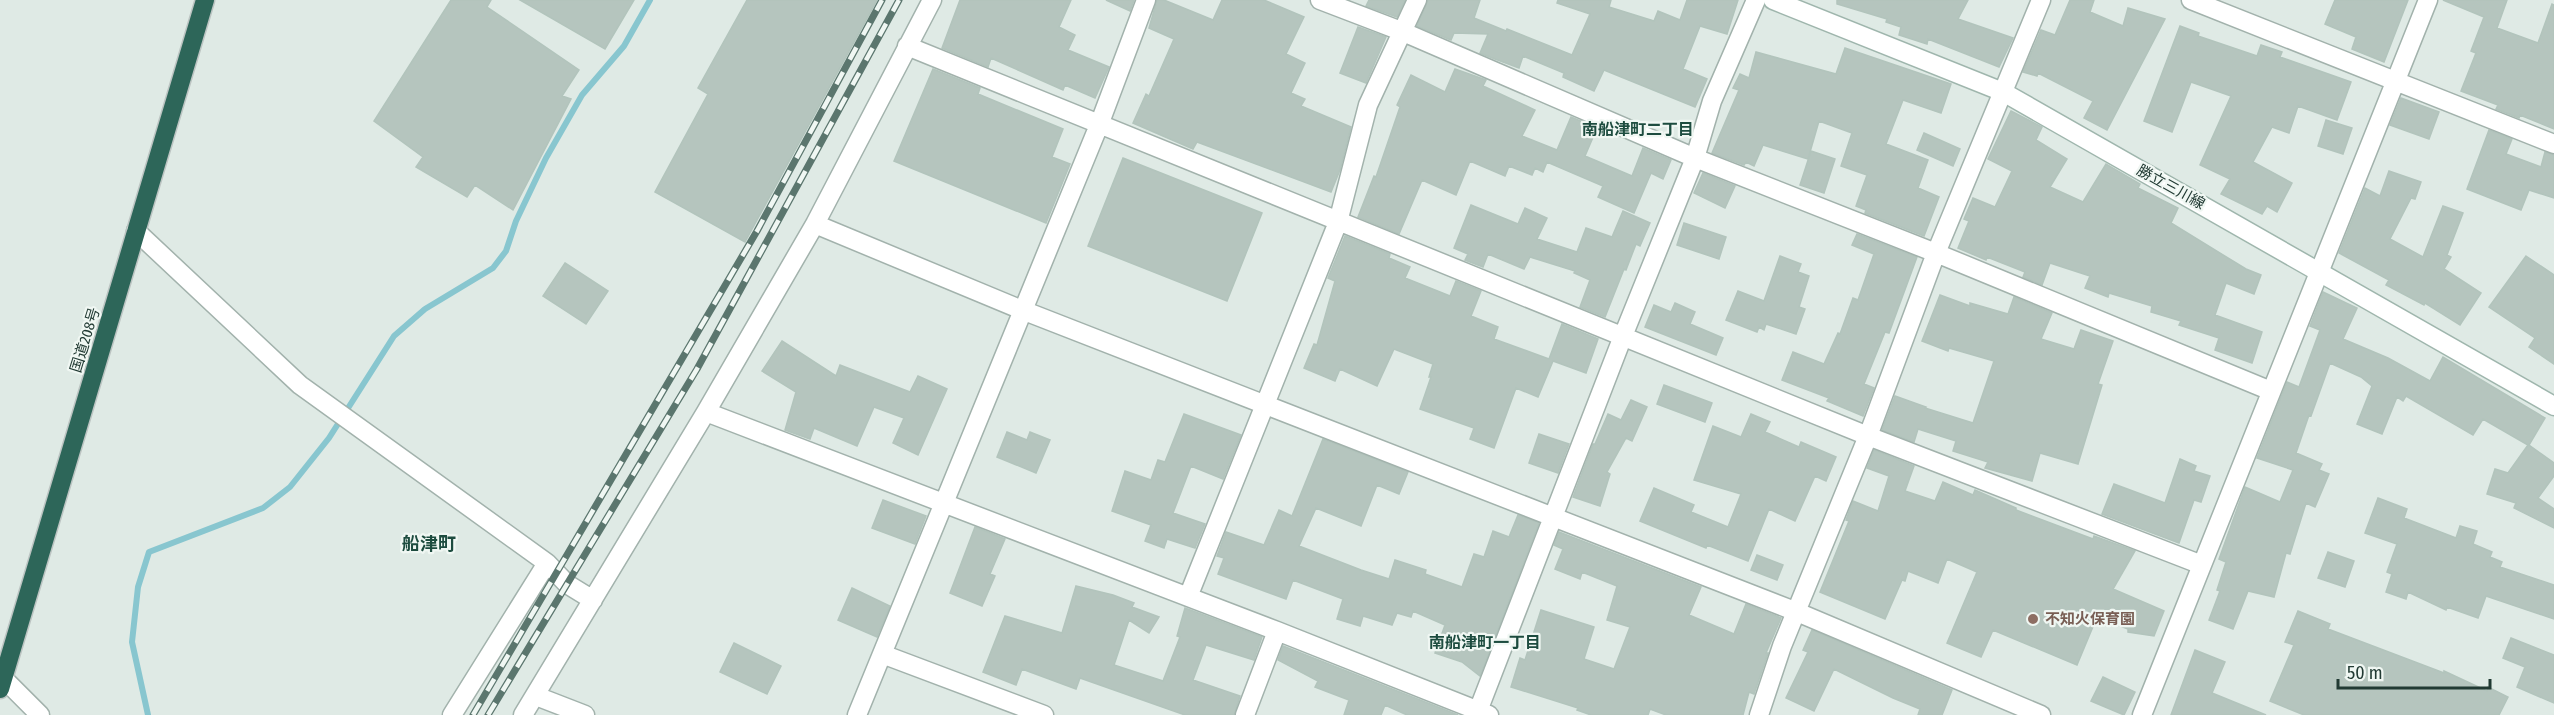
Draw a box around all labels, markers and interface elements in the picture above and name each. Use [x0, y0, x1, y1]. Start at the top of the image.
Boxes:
district label: 南船津町二丁目 [1582, 120, 1694, 139]
street label: 勝立三川線 [2134, 161, 2208, 213]
street label: 国道208号 [67, 305, 103, 375]
district label: 船津町 [402, 533, 456, 555]
place label: 不知火保育園 [2045, 610, 2135, 628]
marker: 不知火保育園 [2026, 612, 2040, 626]
district label: 南船津町一丁目 [1429, 633, 1541, 652]
scale bar [2338, 652, 2490, 690]
text: 50 m [2347, 662, 2383, 684]

